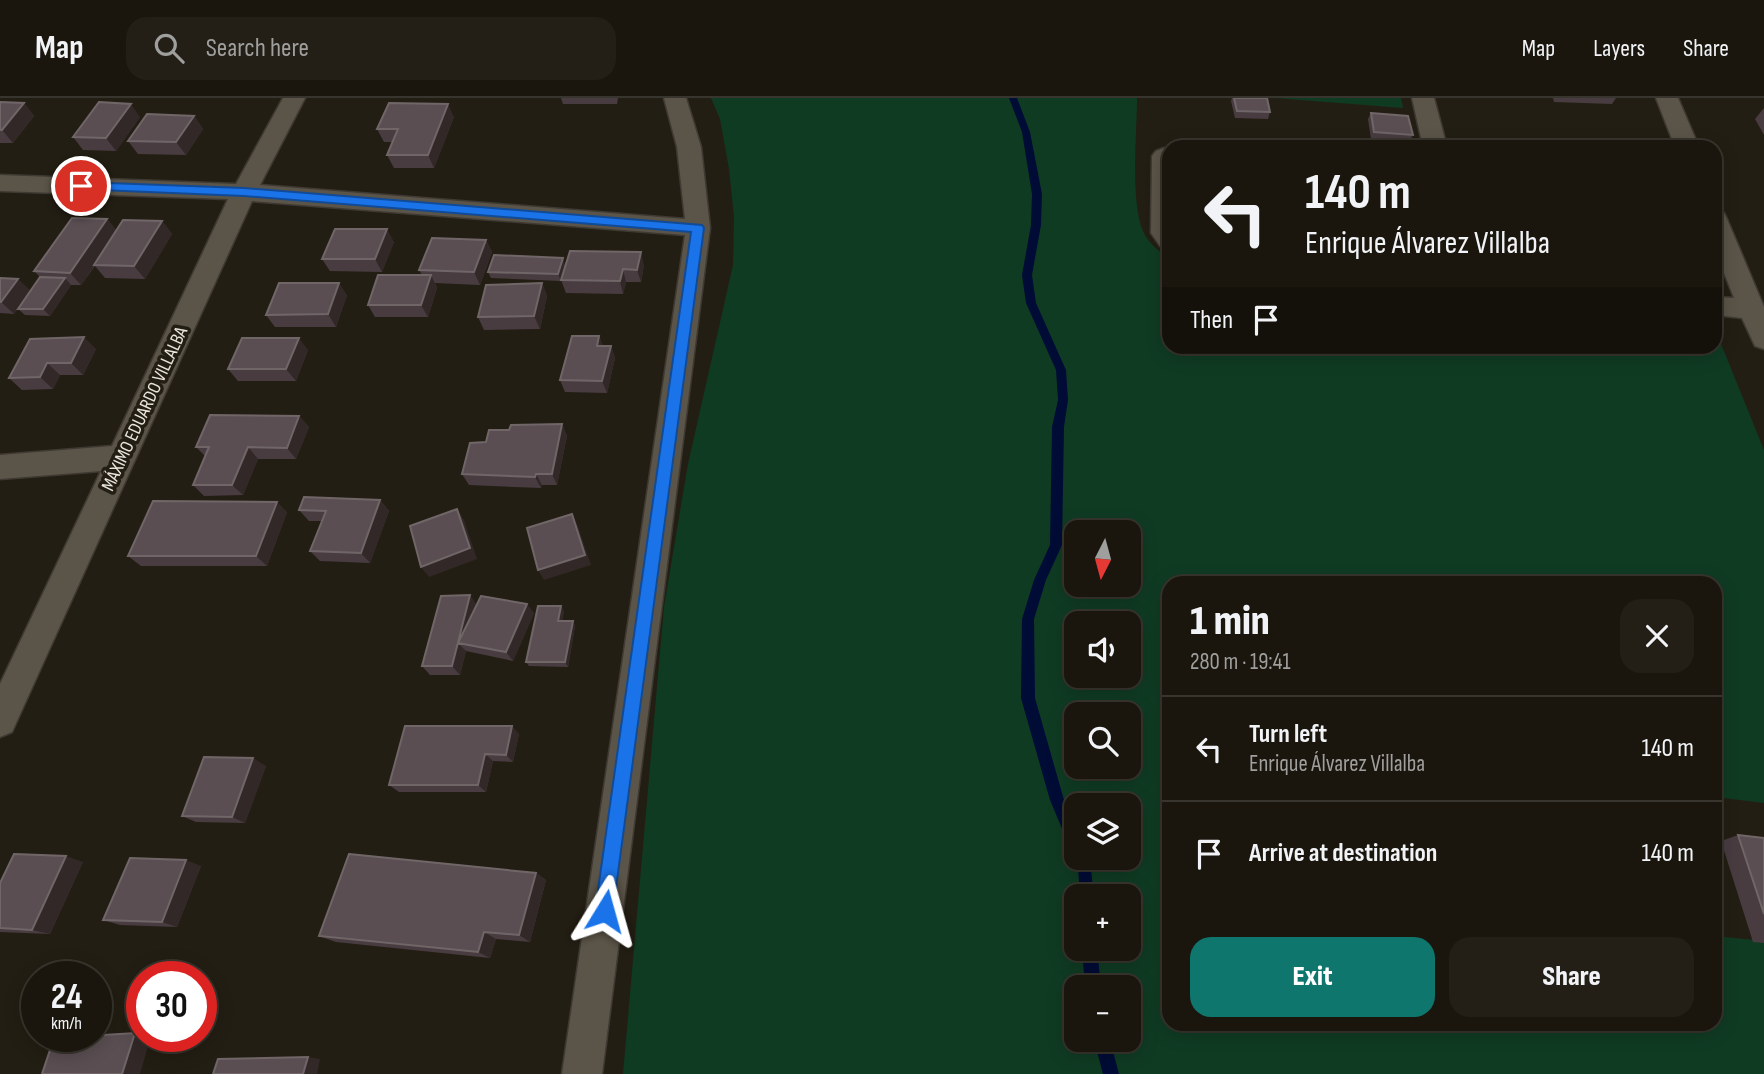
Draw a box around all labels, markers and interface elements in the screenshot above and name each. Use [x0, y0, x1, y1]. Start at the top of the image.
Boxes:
search box [126, 17, 616, 80]
text: Map [35, 28, 84, 68]
icon: search [150, 29, 188, 67]
text: Search here [206, 33, 309, 64]
text: Map [1522, 34, 1555, 63]
text: Layers [1593, 34, 1645, 63]
text: Share [1683, 34, 1729, 63]
pin [51, 156, 111, 216]
text: 140 m [1305, 164, 1411, 223]
icon: arrive [62, 167, 100, 205]
icon: left [1190, 168, 1281, 259]
text: Enrique Álvarez Villalba [1305, 224, 1550, 263]
icon: arrive [1247, 301, 1285, 339]
text: Then [1190, 305, 1233, 336]
street label: MÁXIMO EDUARDO VILLALBA [97, 322, 194, 495]
north arrow [1064, 520, 1141, 597]
map controls [1064, 520, 1141, 1052]
text: 1 min [1190, 596, 1270, 647]
button: close [1620, 599, 1694, 673]
button: sound [1064, 611, 1141, 688]
text: 280 m · 19:41 [1190, 648, 1290, 676]
button: search [1064, 702, 1141, 779]
text: Turn left [1249, 719, 1327, 750]
icon: left [1190, 730, 1228, 768]
text: 140 m [1642, 733, 1694, 764]
text: Enrique Álvarez Villalba [1249, 750, 1425, 778]
button: layers [1064, 793, 1141, 870]
icon: arrive [1190, 835, 1228, 873]
text: Arrive at destination [1249, 838, 1437, 869]
text: 140 m [1642, 838, 1694, 869]
position arrow [568, 874, 642, 948]
button: + [1064, 884, 1141, 961]
button: Exit [1190, 937, 1435, 1017]
button: Share [1449, 937, 1694, 1017]
speed limit sign: 30 [126, 961, 217, 1052]
button: − [1064, 975, 1141, 1052]
text: 24 [51, 976, 82, 1019]
text: km/h [51, 1013, 82, 1034]

